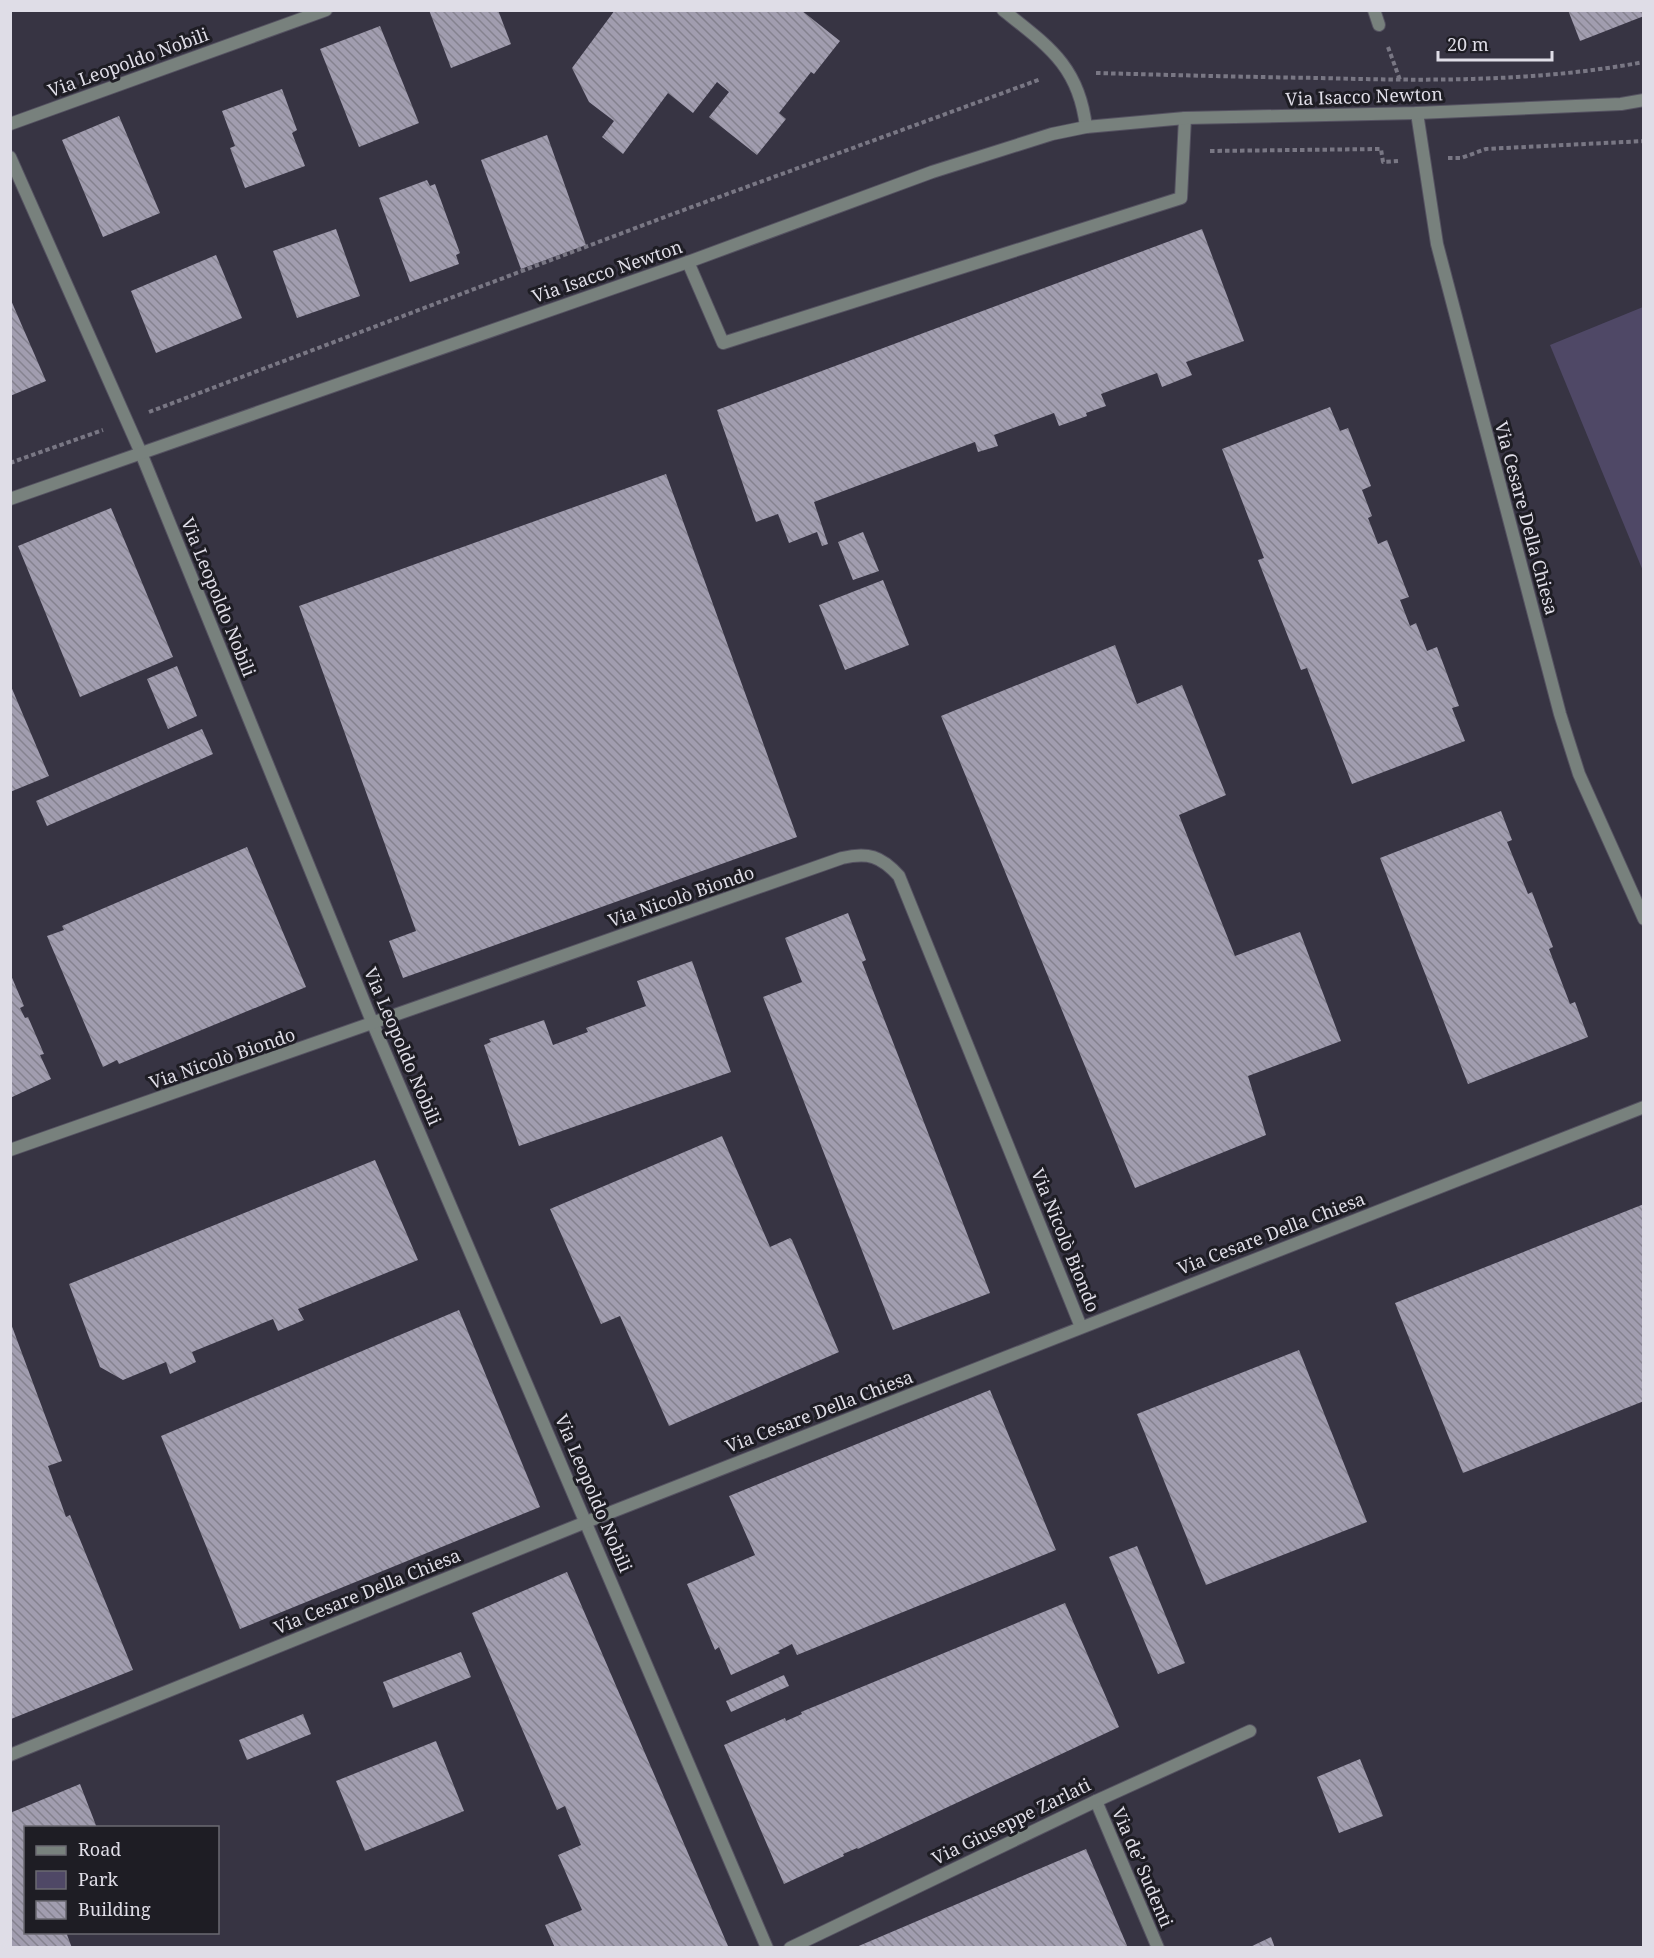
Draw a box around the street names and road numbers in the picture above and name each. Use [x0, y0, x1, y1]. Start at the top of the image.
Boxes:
street label: Via Leopoldo Nobili [44, 22, 212, 102]
street label: Via Isacco Newton [1285, 81, 1444, 111]
street label: Via Isacco Newton [529, 234, 686, 308]
street label: Via Cesare Della Chiesa [1490, 419, 1564, 617]
street label: Via Leopoldo Nobili [176, 514, 262, 680]
street label: Via Nicolò Biondo [605, 860, 757, 932]
street label: Via Leopoldo Nobili [359, 963, 447, 1129]
street label: Via Nicolò Biondo [146, 1022, 298, 1094]
street label: Via Nicolò Biondo [1026, 1165, 1106, 1315]
street label: Via Cesare Della Chiesa [1174, 1186, 1368, 1280]
street label: Via Cesare Della Chiesa [722, 1364, 916, 1458]
street label: Via Leopoldo Nobili [550, 1410, 638, 1576]
street label: Via Cesare Della Chiesa [270, 1543, 464, 1639]
street label: Via Giuseppe Zarlati [928, 1772, 1095, 1870]
street label: Via de’ Sudenti [1107, 1803, 1179, 1931]

